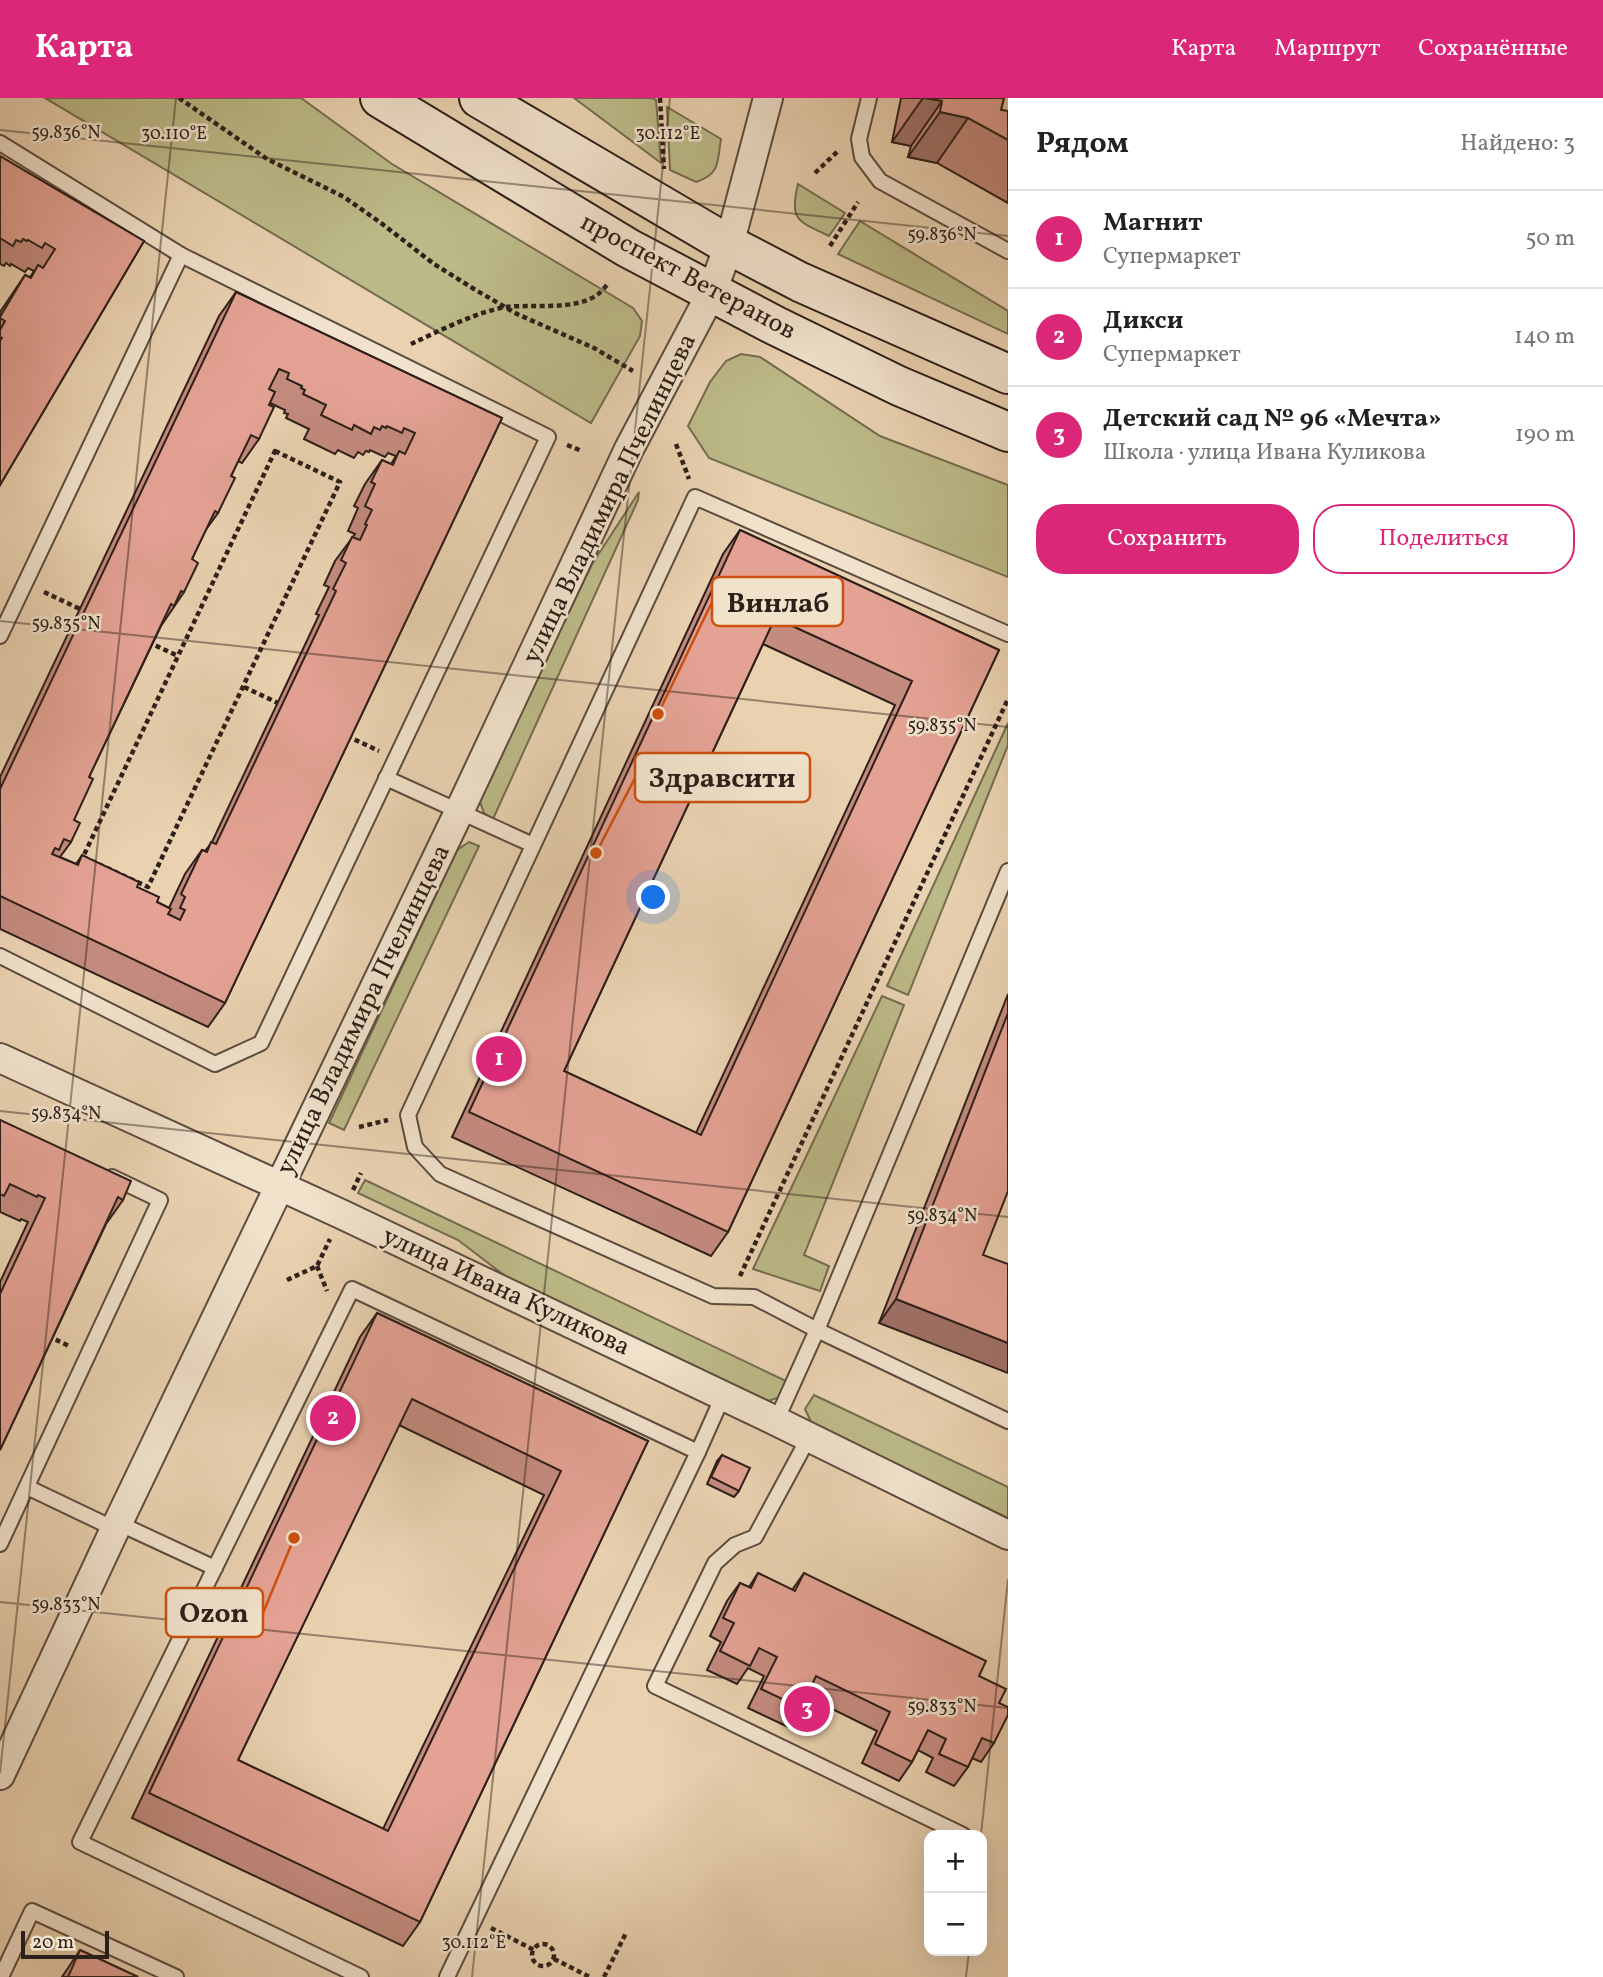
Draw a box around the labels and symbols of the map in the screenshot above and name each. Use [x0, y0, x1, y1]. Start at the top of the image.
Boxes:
text: 59.836°N [31, 121, 101, 146]
text: 30.110°E [141, 122, 207, 147]
text: 30.112°E [636, 122, 701, 147]
street label: проспект Ветеранов [574, 205, 802, 349]
text: 59.836°N [907, 223, 977, 248]
street label: улица Владимира Пчелинцева [514, 328, 706, 670]
callout: Винлаб [712, 577, 843, 626]
text: Винлаб [727, 585, 829, 624]
text: 59.835°N [31, 612, 101, 637]
text: 59.835°N [907, 714, 977, 739]
callout: Здравсити [635, 753, 810, 802]
text: Здравсити [649, 760, 795, 799]
street label: улица Владимира Пчелинцева [268, 839, 460, 1181]
your location [636, 880, 670, 914]
pin: 1 [476, 1033, 522, 1085]
text: 59.834°N [31, 1102, 101, 1127]
text: 59.834°N [907, 1204, 977, 1229]
street label: улица Ивана Куликова [376, 1219, 636, 1365]
pin: 2 [310, 1392, 356, 1444]
callout: Ozon [166, 1588, 263, 1637]
text: 59.833°N [31, 1593, 101, 1618]
text: Ozon [179, 1595, 249, 1634]
pin: 3 [784, 1683, 830, 1735]
text: 59.833°N [907, 1695, 977, 1720]
scale bar [21, 1928, 108, 1960]
text: 30.112°E [442, 1931, 507, 1956]

